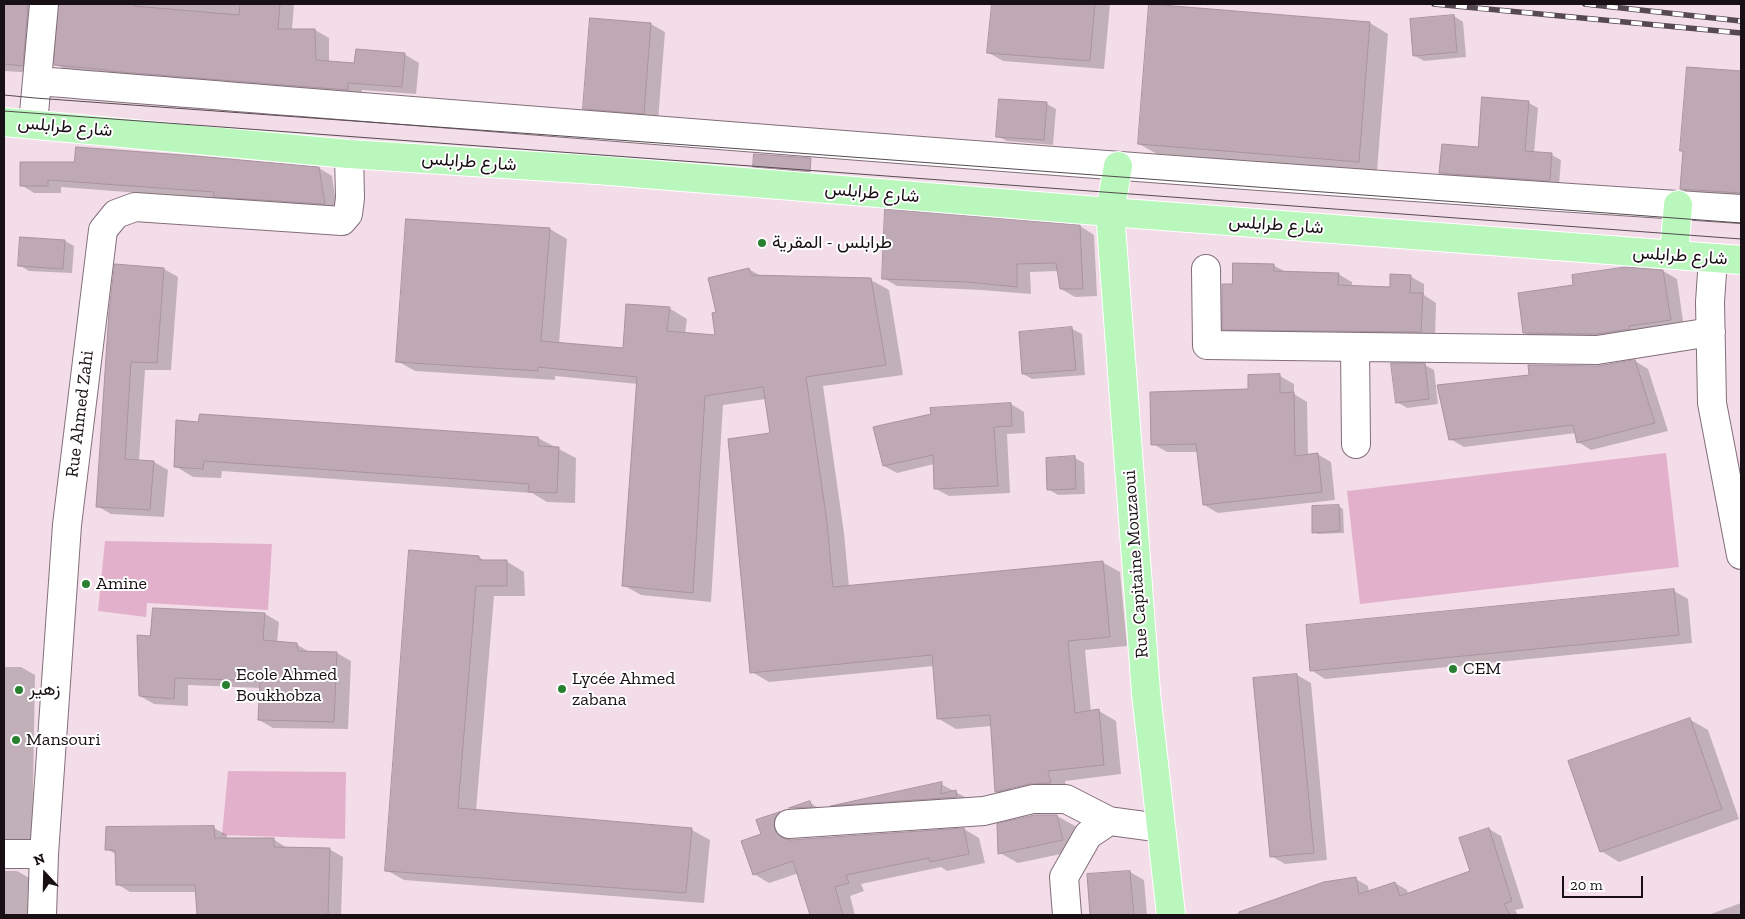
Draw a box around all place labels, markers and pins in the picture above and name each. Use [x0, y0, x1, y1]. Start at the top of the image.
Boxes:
place label: طرابلس - المقرية [772, 232, 892, 254]
marker: طرابلس - المقرية [756, 237, 768, 249]
place label: Amine [96, 573, 147, 595]
marker: Amine [80, 578, 92, 590]
place label: CEM [1463, 658, 1501, 680]
marker: CEM [1447, 663, 1459, 675]
place label: Ecole Ahmed Boukhobza [236, 664, 337, 706]
place label: Lycée Ahmed zabana [572, 668, 675, 711]
place label: زهير [29, 679, 60, 701]
marker: Ecole Ahmed Boukhobza [220, 679, 232, 691]
marker: Lycée Ahmed zabana [556, 683, 568, 695]
marker: زهير [13, 684, 25, 696]
place label: Mansouri [26, 729, 101, 751]
marker: Mansouri [10, 734, 22, 746]

